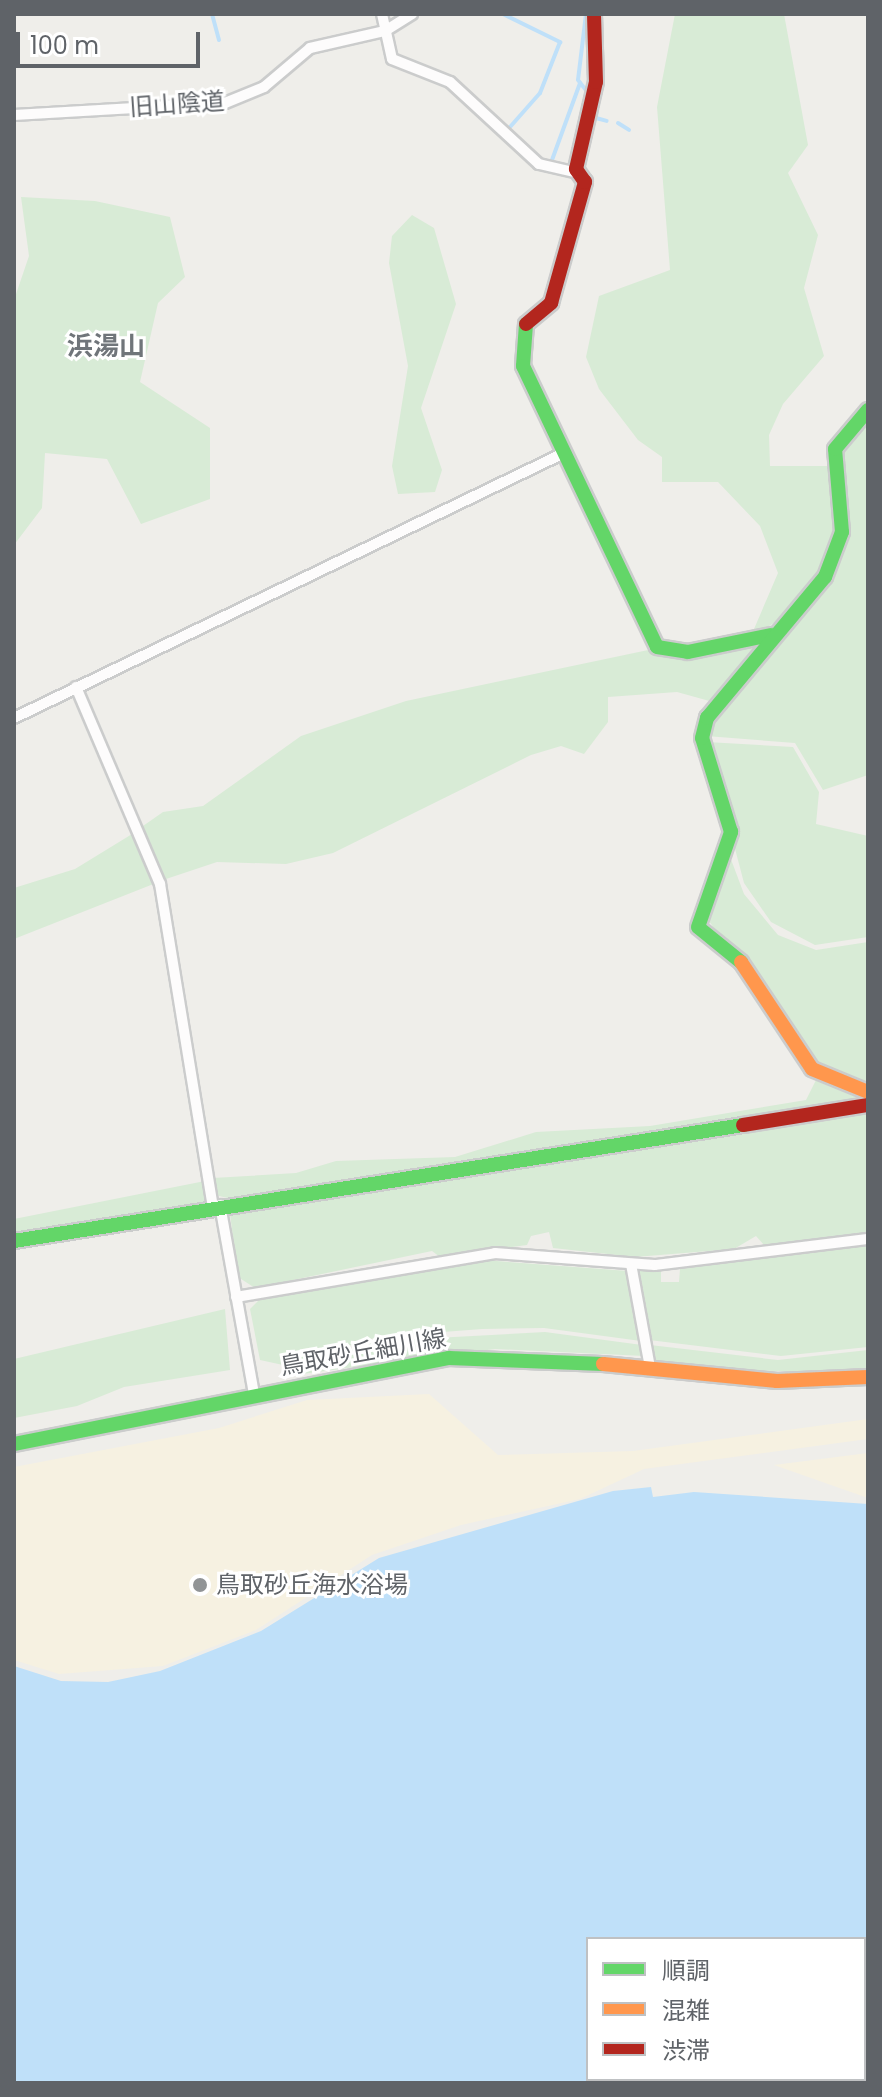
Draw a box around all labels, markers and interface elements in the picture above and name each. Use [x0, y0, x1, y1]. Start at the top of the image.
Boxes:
scale bar [20, 16, 204, 66]
text: 100 m [30, 29, 99, 62]
street label: 旧山陰道 [128, 86, 226, 122]
district label: 浜湯山 [67, 331, 145, 363]
street label: 鳥取砂丘細川線 [278, 1323, 448, 1381]
place label: 鳥取砂丘海水浴場 [216, 1571, 408, 1599]
marker: 鳥取砂丘海水浴場 [191, 1576, 209, 1594]
legend [586, 1937, 866, 2081]
text: 順調 [662, 1954, 710, 1987]
text: 混雑 [662, 1994, 710, 2027]
text: 渋滞 [662, 2034, 710, 2067]

